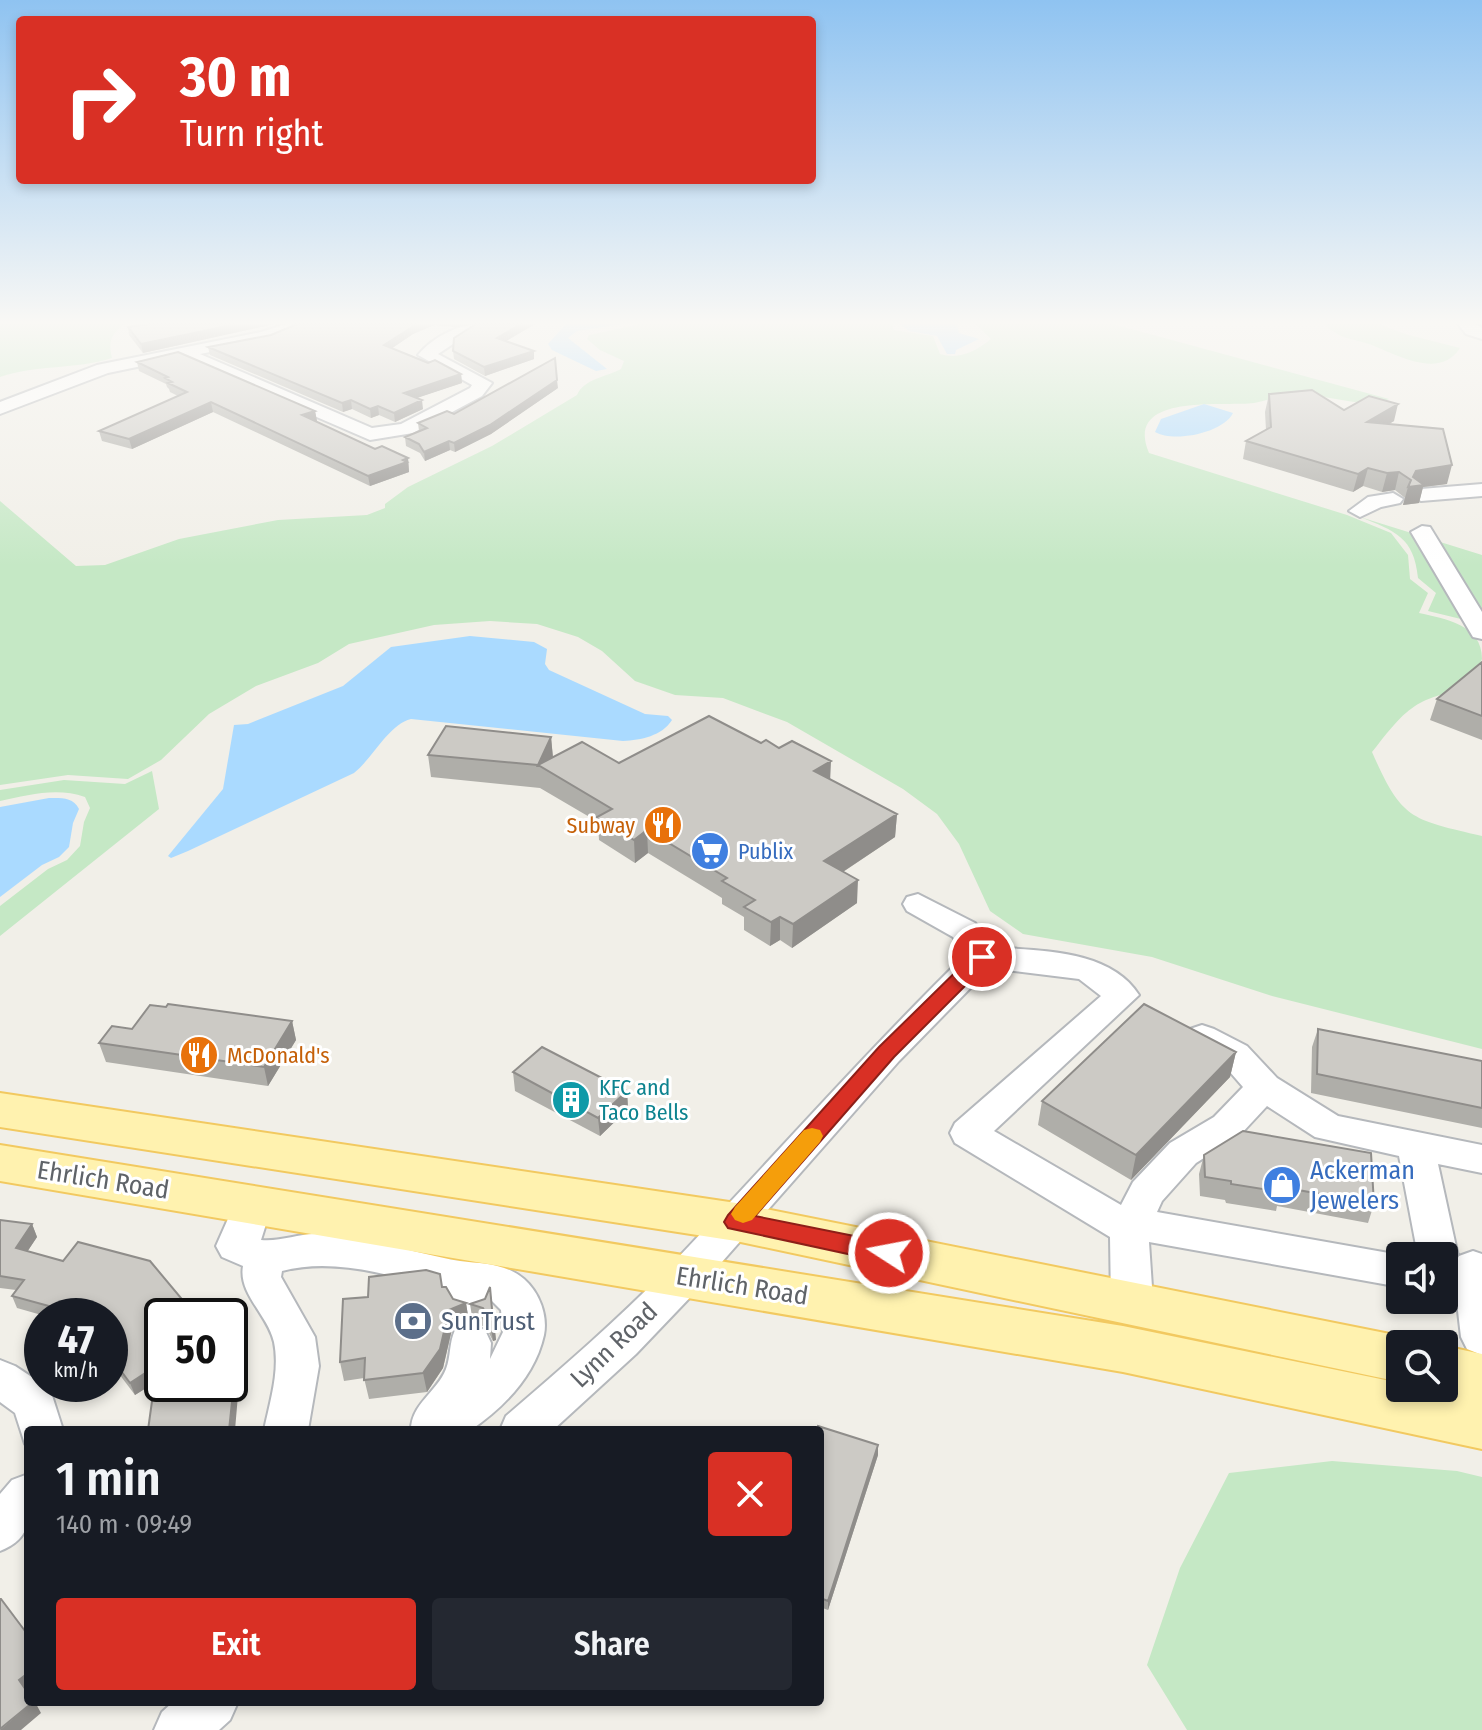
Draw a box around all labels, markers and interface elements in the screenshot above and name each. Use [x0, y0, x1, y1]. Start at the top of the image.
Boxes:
text: 30 m [180, 44, 291, 111]
icon: right [48, 48, 152, 152]
text: Turn right [180, 112, 323, 156]
restaurant icon: Subway [642, 804, 684, 846]
place label: Subway [566, 812, 635, 839]
supermarket icon: Publix [689, 830, 731, 872]
place label: Publix [738, 838, 794, 865]
pin [948, 923, 1016, 991]
icon: arrive [960, 935, 1004, 979]
restaurant icon: McDonald's [178, 1034, 220, 1076]
place label: McDonald's [227, 1042, 330, 1069]
place label: KFC and Taco Bells [599, 1074, 689, 1126]
building icon: KFC and Taco Bells [550, 1079, 592, 1121]
street label: Ehrlich Road [35, 1154, 171, 1206]
place label: Ackerman Jewelers [1310, 1155, 1415, 1216]
shop icon: Ackerman Jewelers [1261, 1164, 1303, 1206]
position arrow [847, 1211, 931, 1295]
map controls [1386, 1242, 1458, 1402]
button: sound [1386, 1242, 1458, 1314]
street label: Ehrlich Road [674, 1260, 810, 1312]
street label: Lynn Road [564, 1296, 664, 1394]
speed limit sign: 50 [144, 1298, 248, 1402]
bank icon: SunTrust [392, 1300, 434, 1342]
place label: SunTrust [441, 1306, 535, 1337]
text: 47 [58, 1316, 94, 1364]
button: search [1386, 1330, 1458, 1402]
text: km/h [54, 1358, 98, 1382]
text: 1 min [56, 1450, 161, 1508]
button: close [708, 1452, 792, 1536]
text: 140 m · 09:49 [56, 1509, 192, 1540]
button: Exit [56, 1598, 416, 1690]
button: Share [432, 1598, 792, 1690]

